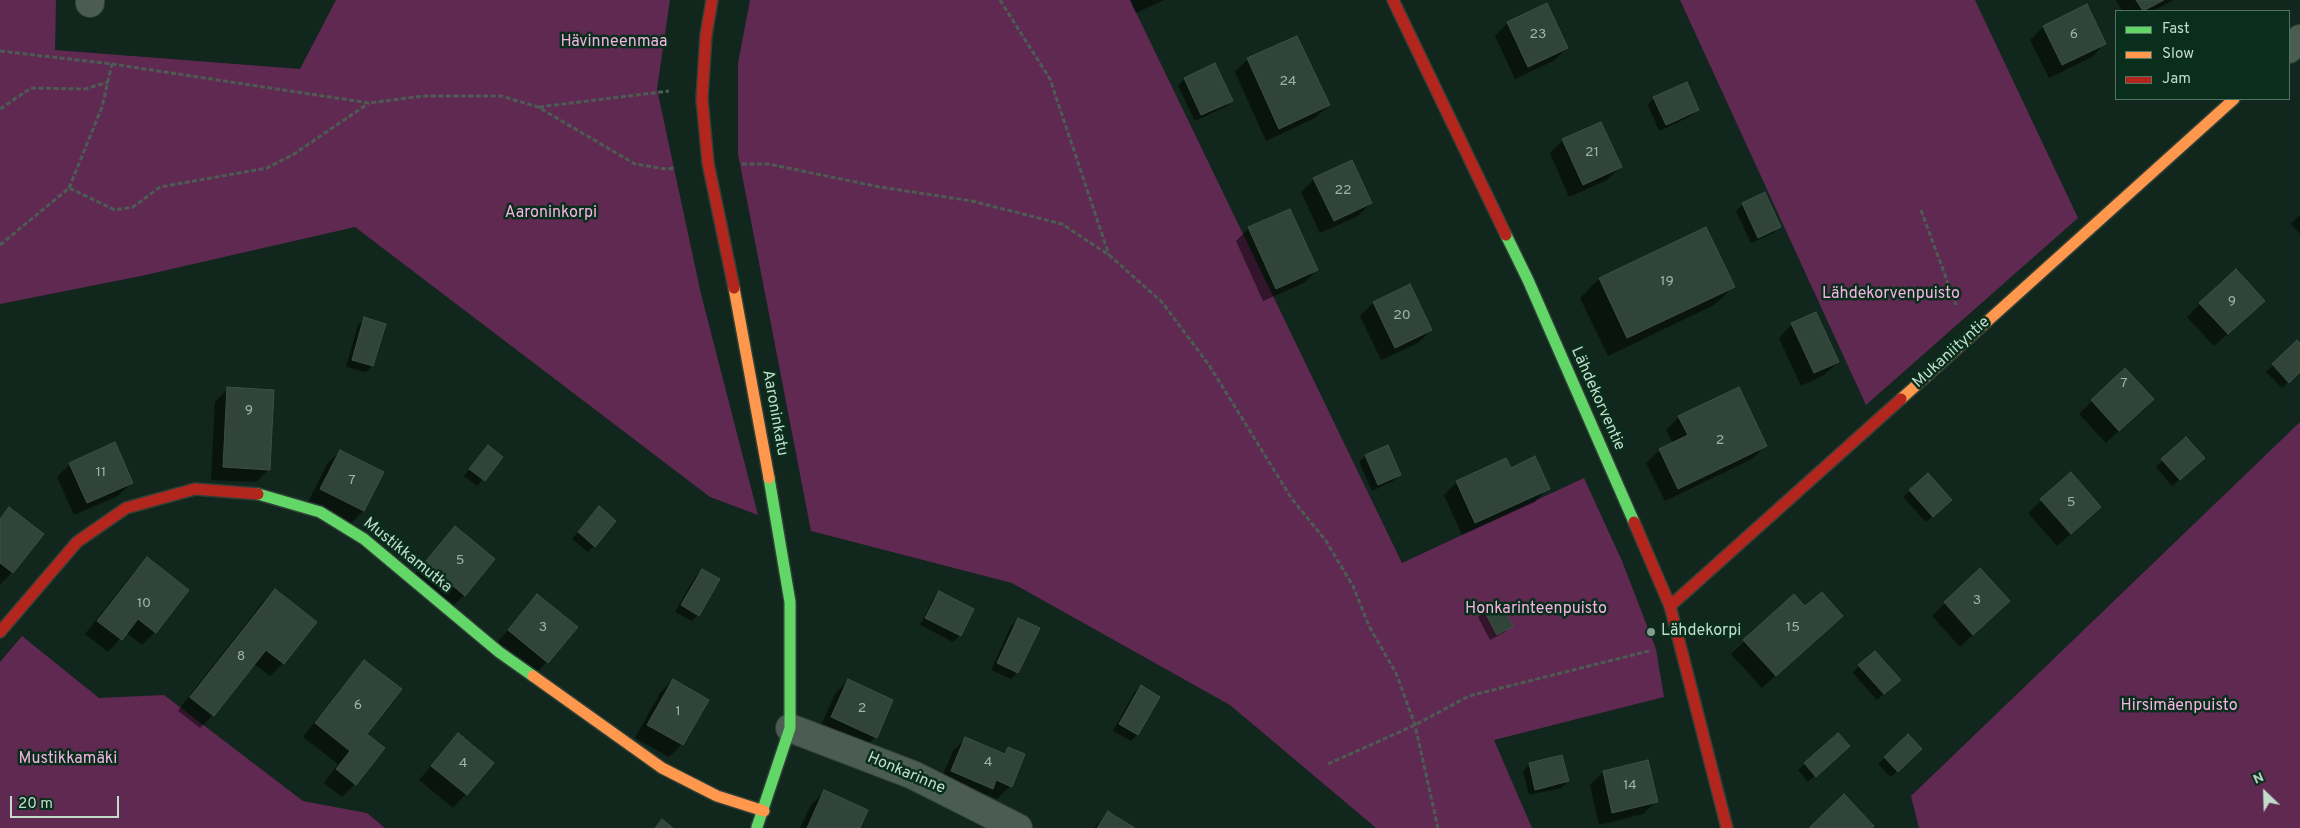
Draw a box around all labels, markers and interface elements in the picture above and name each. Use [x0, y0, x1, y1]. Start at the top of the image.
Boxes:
legend [2115, 10, 2290, 100]
text: Fast [2162, 20, 2190, 39]
house number: 23 [1530, 27, 1546, 43]
house number: 6 [2070, 27, 2078, 43]
park label: Hävinneenmaa [561, 33, 667, 53]
text: Slow [2162, 45, 2194, 64]
text: Jam [2162, 70, 2191, 89]
house number: 24 [1279, 74, 1297, 90]
house number: 21 [1585, 145, 1599, 161]
house number: 22 [1334, 183, 1352, 199]
park label: Aaroninkorpi [505, 204, 597, 224]
house number: 19 [1660, 274, 1674, 290]
park label: Lähdekorvenpuisto [1822, 285, 1960, 305]
house number: 9 [2228, 294, 2236, 310]
house number: 20 [1393, 308, 1411, 324]
street label: Mukaniityntie [1909, 313, 1995, 393]
street label: Lähdekorventie [1566, 344, 1628, 454]
street label: Aaroninkatu [757, 368, 791, 458]
house number: 7 [2120, 376, 2128, 392]
house number: 9 [245, 403, 253, 419]
house number: 2 [1716, 433, 1724, 449]
house number: 11 [96, 465, 106, 481]
house number: 7 [348, 473, 356, 489]
house number: 5 [2067, 495, 2075, 511]
street label: Mustikkamutka [359, 514, 455, 598]
house number: 5 [456, 553, 464, 569]
house number: 3 [1973, 593, 1981, 609]
house number: 10 [137, 596, 151, 612]
park label: Honkarinteenpuisto [1465, 600, 1607, 620]
house number: 3 [539, 620, 547, 636]
house number: 15 [1786, 620, 1800, 636]
place label: Lähdekorpi [1661, 622, 1741, 642]
marker: Lähdekorpi [1645, 626, 1657, 638]
house number: 8 [237, 649, 245, 665]
park label: Hirsimäenpuisto [2120, 697, 2238, 717]
house number: 6 [354, 698, 362, 714]
house number: 2 [858, 701, 866, 717]
house number: 1 [675, 704, 681, 720]
street label: Honkarinne [864, 749, 948, 799]
park label: Mustikkamäki [19, 750, 117, 770]
house number: 4 [984, 755, 992, 771]
house number: 4 [459, 756, 467, 772]
north arrow [2240, 768, 2290, 818]
text: N [2251, 769, 2267, 789]
house number: 14 [1623, 778, 1637, 794]
scale bar [12, 786, 121, 818]
text: 20 m [18, 795, 53, 814]

